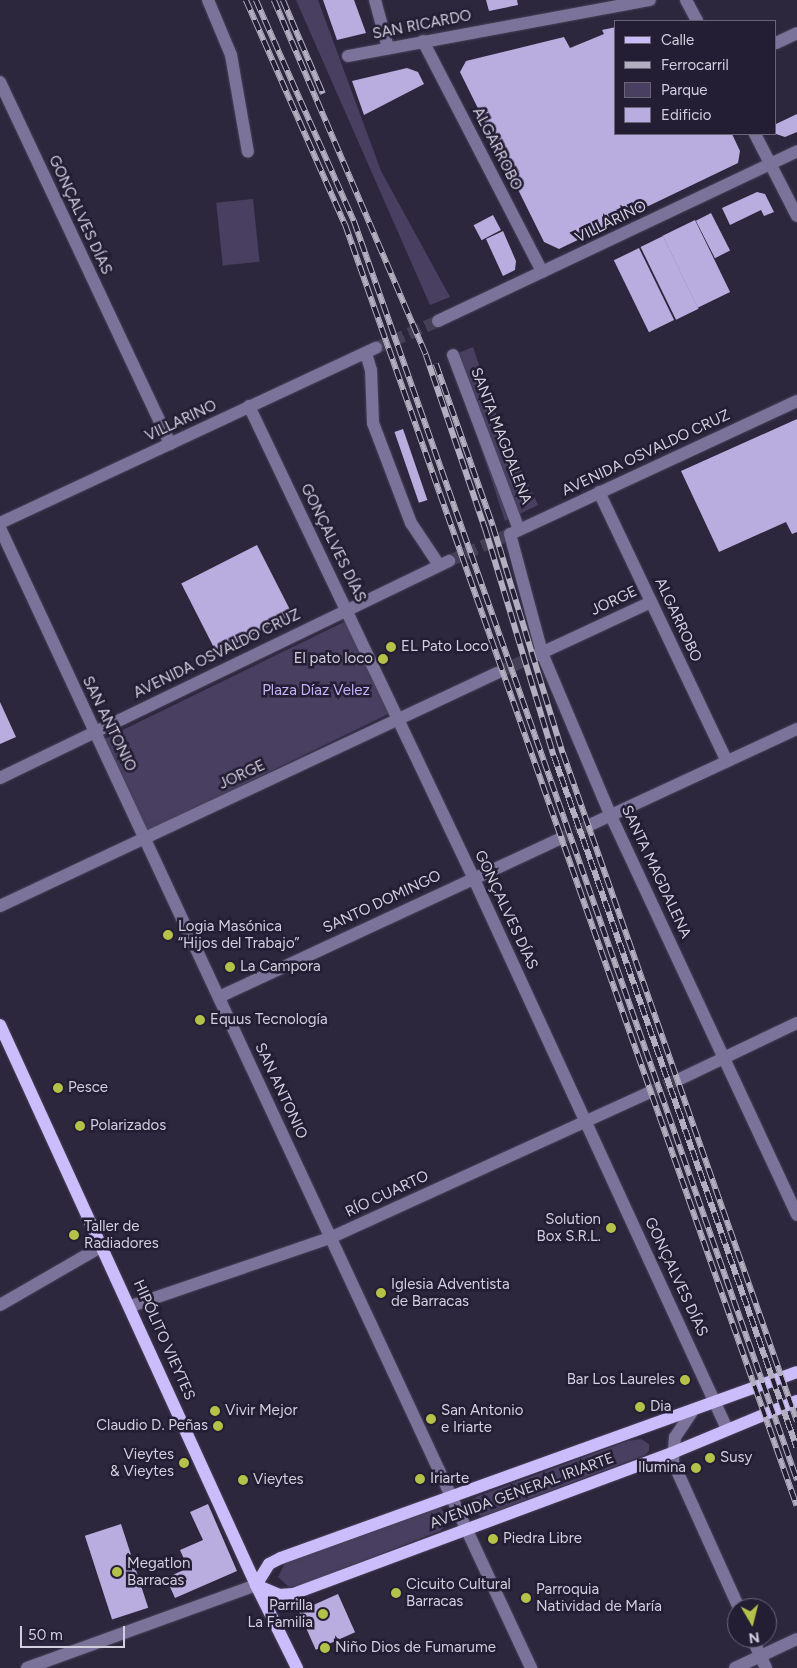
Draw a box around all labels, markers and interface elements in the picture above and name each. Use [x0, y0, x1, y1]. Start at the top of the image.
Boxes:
street label: SAN RICARDO [371, 7, 473, 43]
legend [614, 20, 777, 135]
text: Calle [661, 31, 694, 49]
text: Ferrocarril [661, 56, 729, 74]
text: Parque [661, 81, 708, 99]
street label: ALGARROBO [468, 105, 526, 193]
text: Edificio [661, 106, 711, 124]
street label: GONÇALVES DÍAS [45, 153, 115, 277]
street label: VILLARINO [572, 197, 650, 247]
street label: SANTA MAGDALENA [467, 365, 535, 507]
street label: VILLARINO [142, 397, 220, 445]
street label: AVENIDA OSVALDO CRUZ [559, 406, 733, 500]
street label: GONÇALVES DÍAS [297, 481, 369, 605]
street label: ALGARROBO [651, 575, 705, 665]
street label: JORGE [588, 582, 640, 620]
street label: AVENIDA OSVALDO CRUZ [131, 606, 303, 702]
place label: EL Pato Loco [401, 638, 489, 656]
marker: EL Pato Loco [385, 641, 397, 653]
place label: El pato loco [294, 650, 373, 668]
marker: El pato loco [377, 653, 389, 665]
street label: SAN ANTONIO [78, 673, 140, 775]
park label: Plaza Díaz Velez [262, 682, 370, 700]
street label: JORGE [216, 756, 268, 794]
street label: SANTA MAGDALENA [617, 803, 695, 941]
street label: GONÇALVES DÍAS [471, 848, 541, 972]
street label: SANTO DOMINGO [320, 867, 444, 937]
place label: Logia Masónica “Hijos del Trabajo” [178, 917, 300, 952]
marker: Logia Masónica “Hijos del Trabajo” [162, 929, 174, 941]
place label: La Campora [240, 958, 321, 976]
marker: La Campora [224, 961, 236, 973]
place label: Equus Tecnología [210, 1011, 328, 1029]
marker: Equus Tecnología [194, 1014, 206, 1026]
street label: SAN ANTONIO [251, 1040, 311, 1142]
place label: Pesce [68, 1079, 108, 1097]
marker: Pesce [52, 1082, 64, 1094]
place label: Polarizados [90, 1117, 166, 1135]
marker: Polarizados [74, 1120, 86, 1132]
street label: RÍO CUARTO [343, 1167, 431, 1221]
place label: Solution Box S.R.L. [537, 1210, 601, 1245]
street label: GONÇALVES DÍAS [641, 1215, 711, 1339]
place label: Taller de Radiadores [84, 1217, 159, 1252]
marker: Solution Box S.R.L. [605, 1222, 617, 1234]
marker: Taller de Radiadores [68, 1229, 80, 1241]
place label: Iglesia Adventista de Barracas [391, 1275, 510, 1310]
street label: HIPÓLITO VIEYTES [129, 1277, 199, 1403]
marker: Iglesia Adventista de Barracas [375, 1287, 387, 1299]
place label: Bar Los Laureles [567, 1371, 675, 1389]
marker: Bar Los Laureles [679, 1374, 691, 1386]
place label: Dia [650, 1398, 671, 1416]
place label: San Antonio e Iriarte [441, 1401, 523, 1436]
marker: Dia [634, 1401, 646, 1413]
place label: Vivir Mejor [225, 1402, 298, 1420]
marker: Vivir Mejor [209, 1405, 221, 1417]
marker: San Antonio e Iriarte [425, 1413, 437, 1425]
place label: Claudio D. Peñas [96, 1417, 208, 1435]
marker: Claudio D. Peñas [212, 1420, 224, 1432]
place label: Vieytes & Vieytes [110, 1445, 174, 1480]
street label: AVENIDA GENERAL IRIARTE [427, 1449, 617, 1533]
place label: Susy [720, 1449, 752, 1467]
marker: Susy [704, 1452, 716, 1464]
marker: Vieytes & Vieytes [178, 1457, 190, 1469]
place label: Ilumina [638, 1459, 686, 1477]
marker: Ilumina [690, 1462, 702, 1474]
place label: Iriarte [430, 1470, 469, 1488]
place label: Vieytes [253, 1471, 304, 1489]
marker: Iriarte [414, 1473, 426, 1485]
marker: Vieytes [237, 1474, 249, 1486]
place label: Piedra Libre [503, 1530, 582, 1548]
marker: Piedra Libre [487, 1533, 499, 1545]
place label: Megatlon Barracas [127, 1554, 190, 1589]
marker: Megatlon Barracas [111, 1566, 123, 1578]
place label: Cicuito Cultural Barracas [406, 1575, 511, 1610]
place label: Parroquia Natividad de María [536, 1580, 662, 1615]
marker: Cicuito Cultural Barracas [390, 1587, 402, 1599]
marker: Parroquia Natividad de María [520, 1592, 532, 1604]
place label: Parrilla La Familia [247, 1596, 313, 1631]
north arrow [727, 1598, 777, 1648]
marker: Parrilla La Familia [317, 1608, 329, 1620]
scale bar [22, 1616, 128, 1648]
text: 50 m [28, 1626, 63, 1644]
text: N [747, 1628, 761, 1647]
place label: Niño Dios de Fumarume [335, 1639, 496, 1657]
marker: Niño Dios de Fumarume [319, 1642, 331, 1654]

